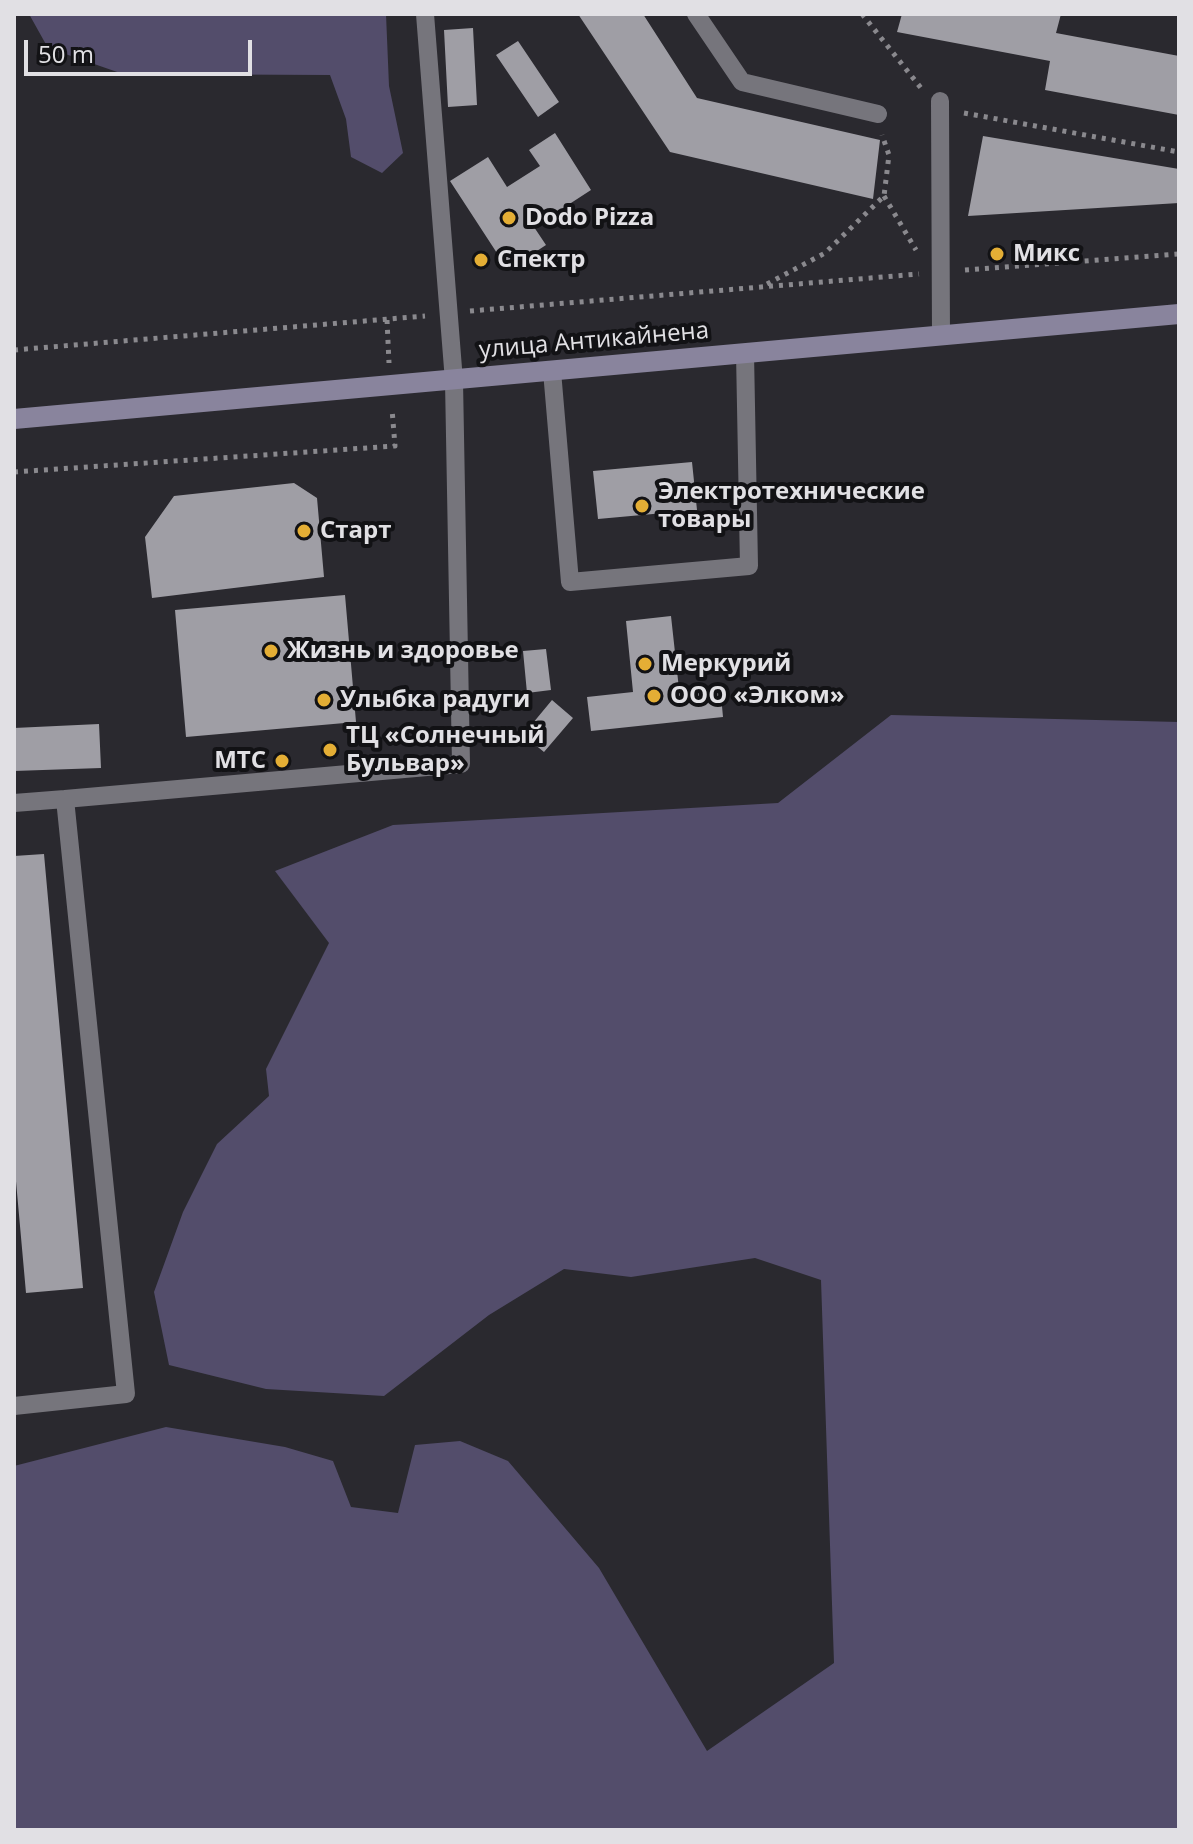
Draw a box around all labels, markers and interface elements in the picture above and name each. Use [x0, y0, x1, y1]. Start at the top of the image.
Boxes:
scale bar [28, 24, 256, 74]
text: 50 m [38, 37, 94, 70]
place label: Dodo Pizza [525, 204, 654, 232]
marker: Dodo Pizza [500, 209, 518, 227]
place label: Микс [1013, 240, 1080, 268]
marker: Микс [988, 245, 1006, 263]
place label: Спектр [497, 246, 585, 274]
marker: Спектр [472, 251, 490, 269]
street label: улица Антикайнена [478, 317, 710, 365]
place label: Электротехнические товары [658, 478, 925, 534]
marker: Электротехнические товары [633, 497, 651, 515]
place label: Старт [320, 517, 392, 545]
marker: Старт [295, 522, 313, 540]
place label: Жизнь и здоровье [287, 637, 519, 665]
marker: Жизнь и здоровье [262, 642, 280, 660]
place label: Меркурий [661, 650, 791, 678]
marker: Меркурий [636, 655, 654, 673]
place label: ООО «Элком» [670, 682, 844, 710]
place label: Улыбка радуги [340, 686, 530, 714]
marker: ООО «Элком» [645, 687, 663, 705]
marker: Улыбка радуги [315, 691, 333, 709]
place label: ТЦ «Солнечный Бульвар» [346, 722, 545, 778]
marker: ТЦ «Солнечный Бульвар» [321, 741, 339, 759]
place label: МТС [214, 747, 266, 775]
marker: МТС [273, 752, 291, 770]

